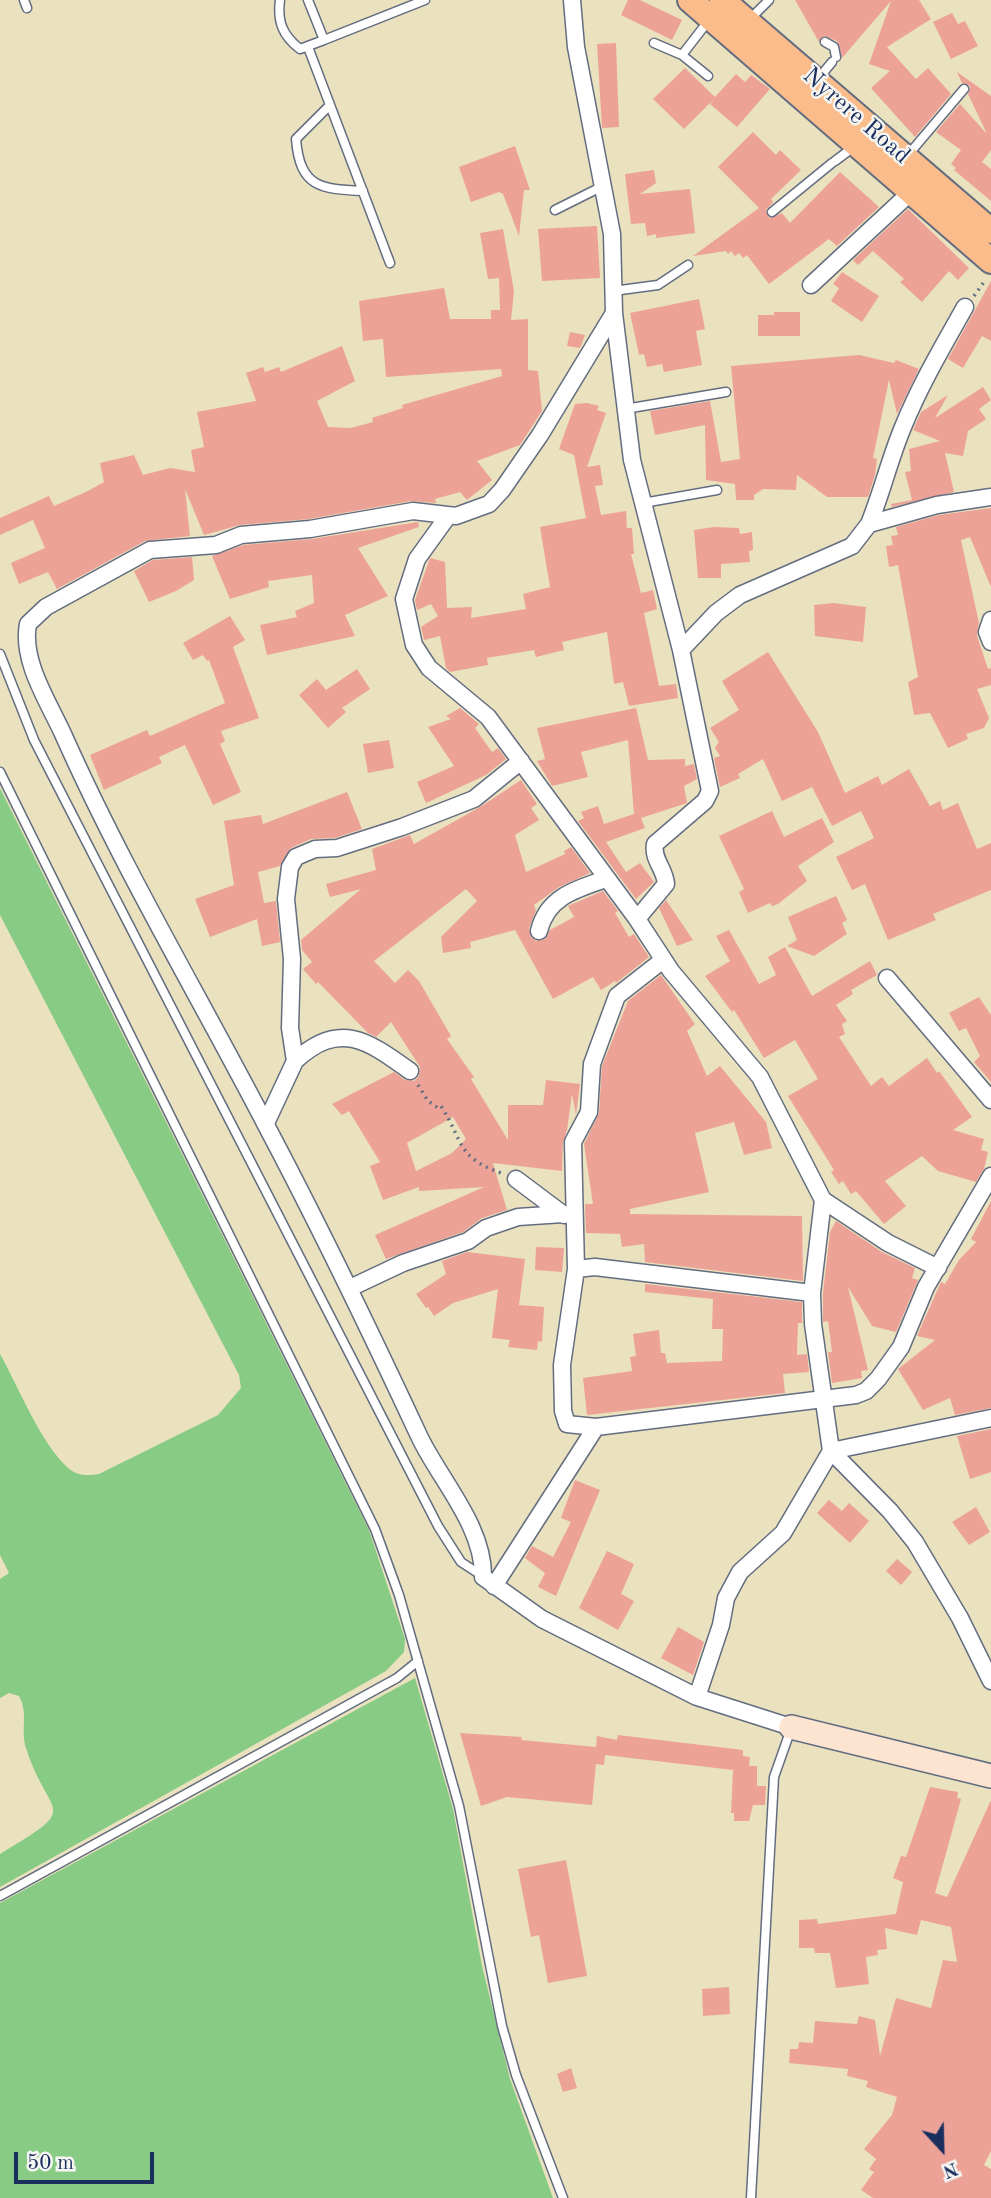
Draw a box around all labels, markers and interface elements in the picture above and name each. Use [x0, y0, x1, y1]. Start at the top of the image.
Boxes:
street label: Nyrere Road [796, 61, 916, 171]
north arrow [907, 2114, 977, 2184]
scale bar [18, 2138, 158, 2182]
text: 50 m [27, 2153, 74, 2174]
text: N [940, 2157, 960, 2180]

